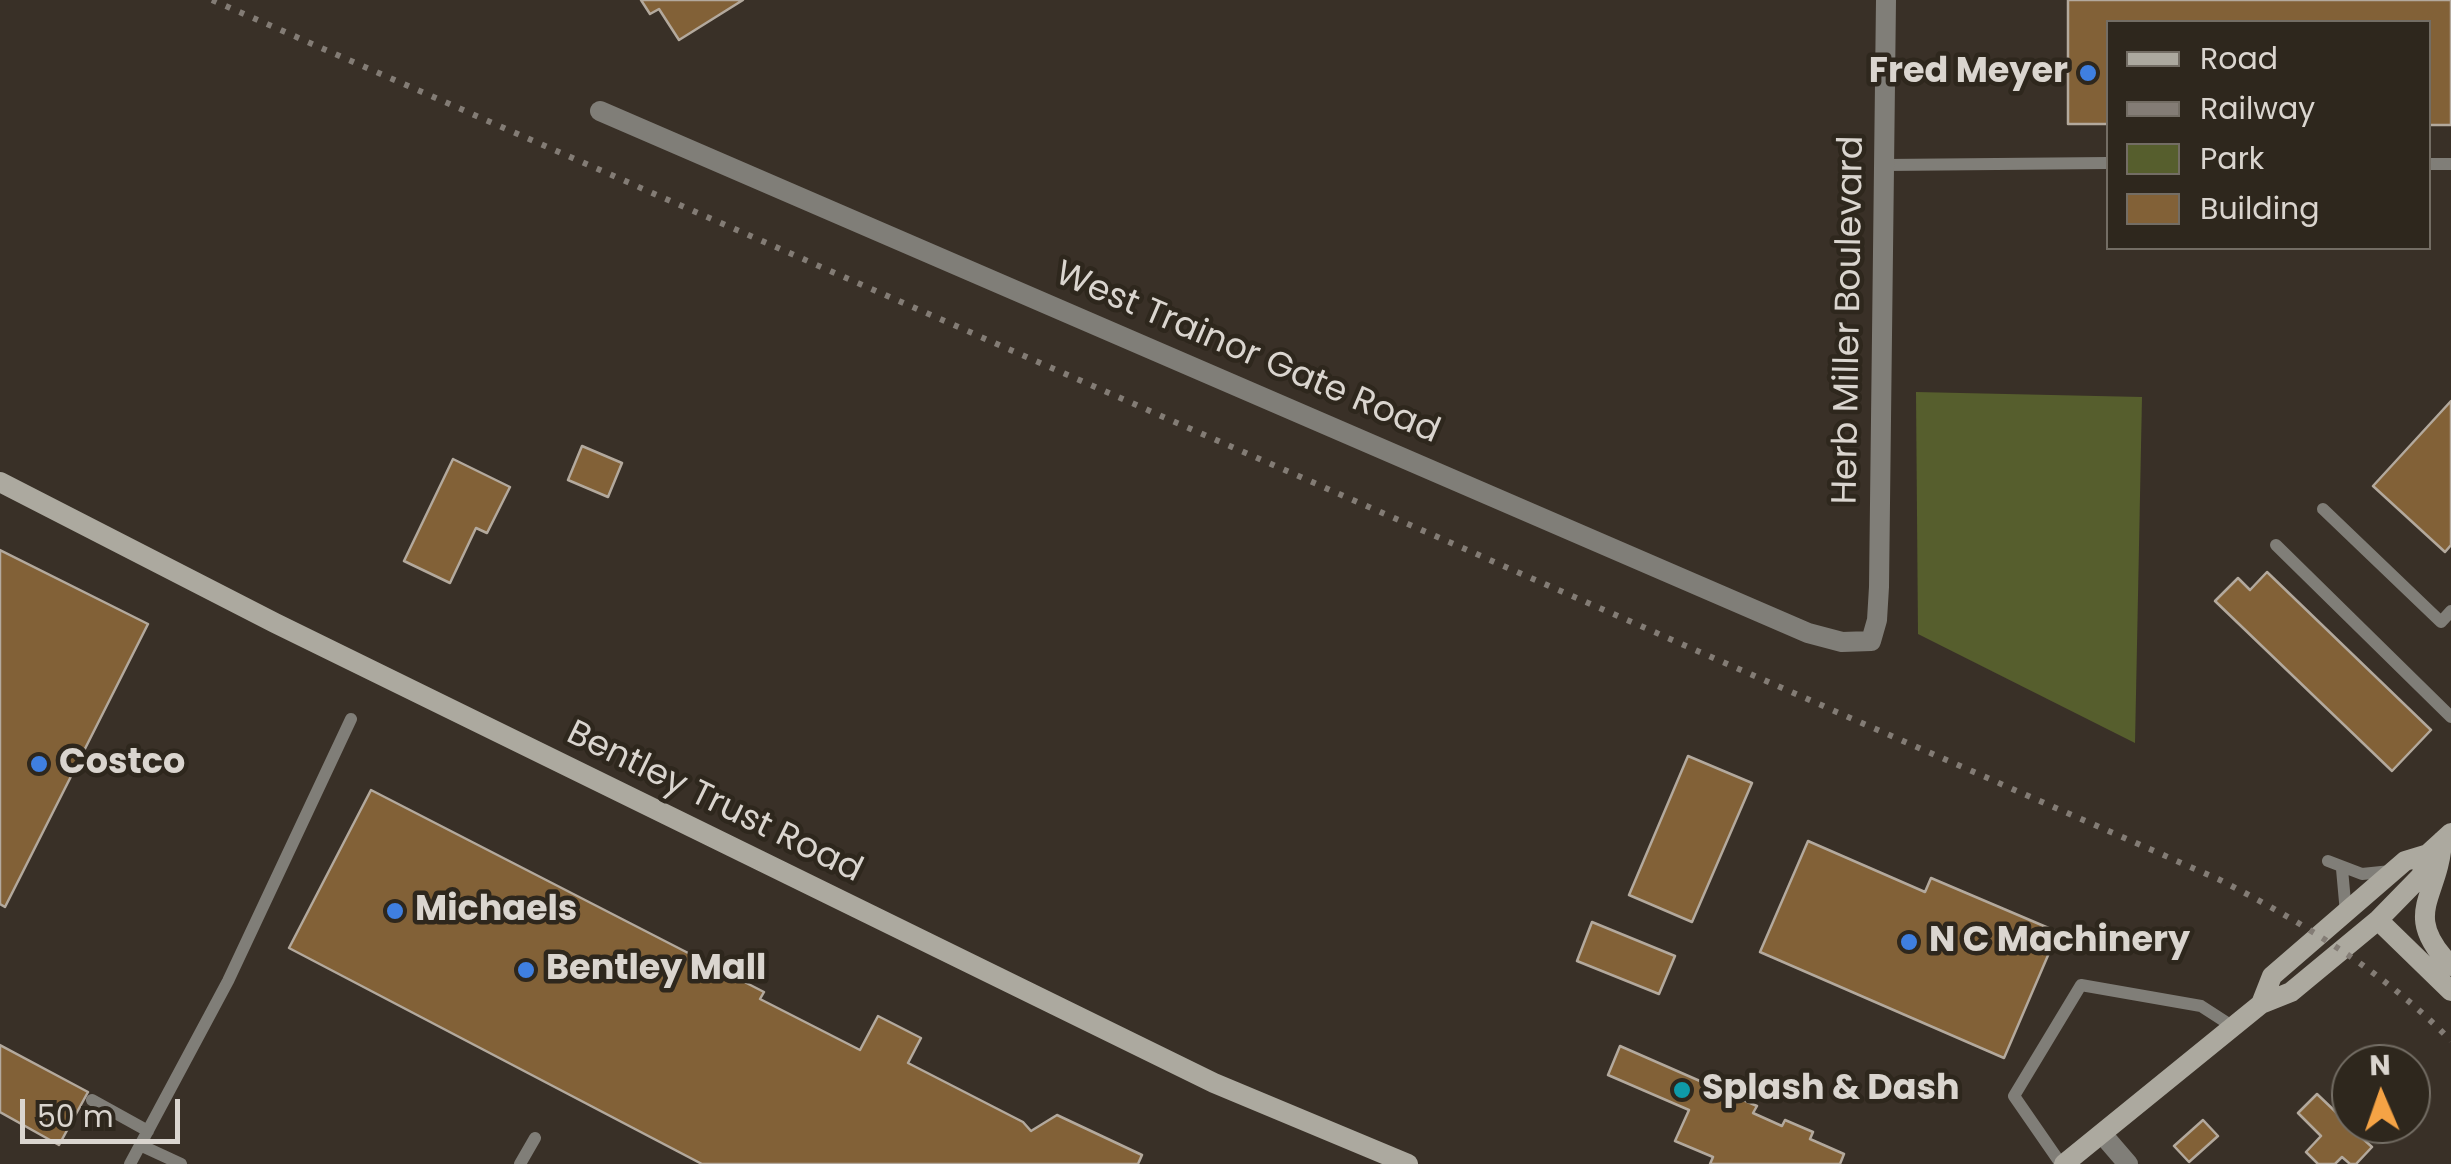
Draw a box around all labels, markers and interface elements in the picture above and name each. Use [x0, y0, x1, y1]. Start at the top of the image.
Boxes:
legend [2106, 20, 2431, 250]
text: Road [2200, 37, 2278, 80]
place label: Fred Meyer [1869, 52, 2068, 94]
marker: Fred Meyer [2077, 62, 2099, 84]
text: Railway [2200, 87, 2315, 130]
street label: Herb Miller Boulevard [1826, 135, 1874, 505]
text: Park [2200, 137, 2264, 180]
text: Building [2200, 187, 2320, 230]
street label: West Trainor Gate Road [1049, 254, 1445, 454]
street label: Bentley Trust Road [559, 713, 869, 893]
place label: Costco [59, 743, 185, 785]
marker: Costco [28, 753, 50, 775]
place label: Michaels [415, 890, 577, 932]
marker: Michaels [384, 900, 406, 922]
place label: N C Machinery [1929, 921, 2190, 963]
marker: N C Machinery [1898, 931, 1920, 953]
place label: Bentley Mall [546, 949, 766, 991]
marker: Bentley Mall [515, 959, 537, 981]
north arrow [2331, 1044, 2431, 1144]
text: N [2369, 1046, 2391, 1085]
place label: Splash & Dash [1702, 1069, 1960, 1111]
scale bar [25, 1079, 185, 1141]
marker: Splash & Dash [1671, 1079, 1693, 1101]
text: 50 m [37, 1095, 114, 1138]

